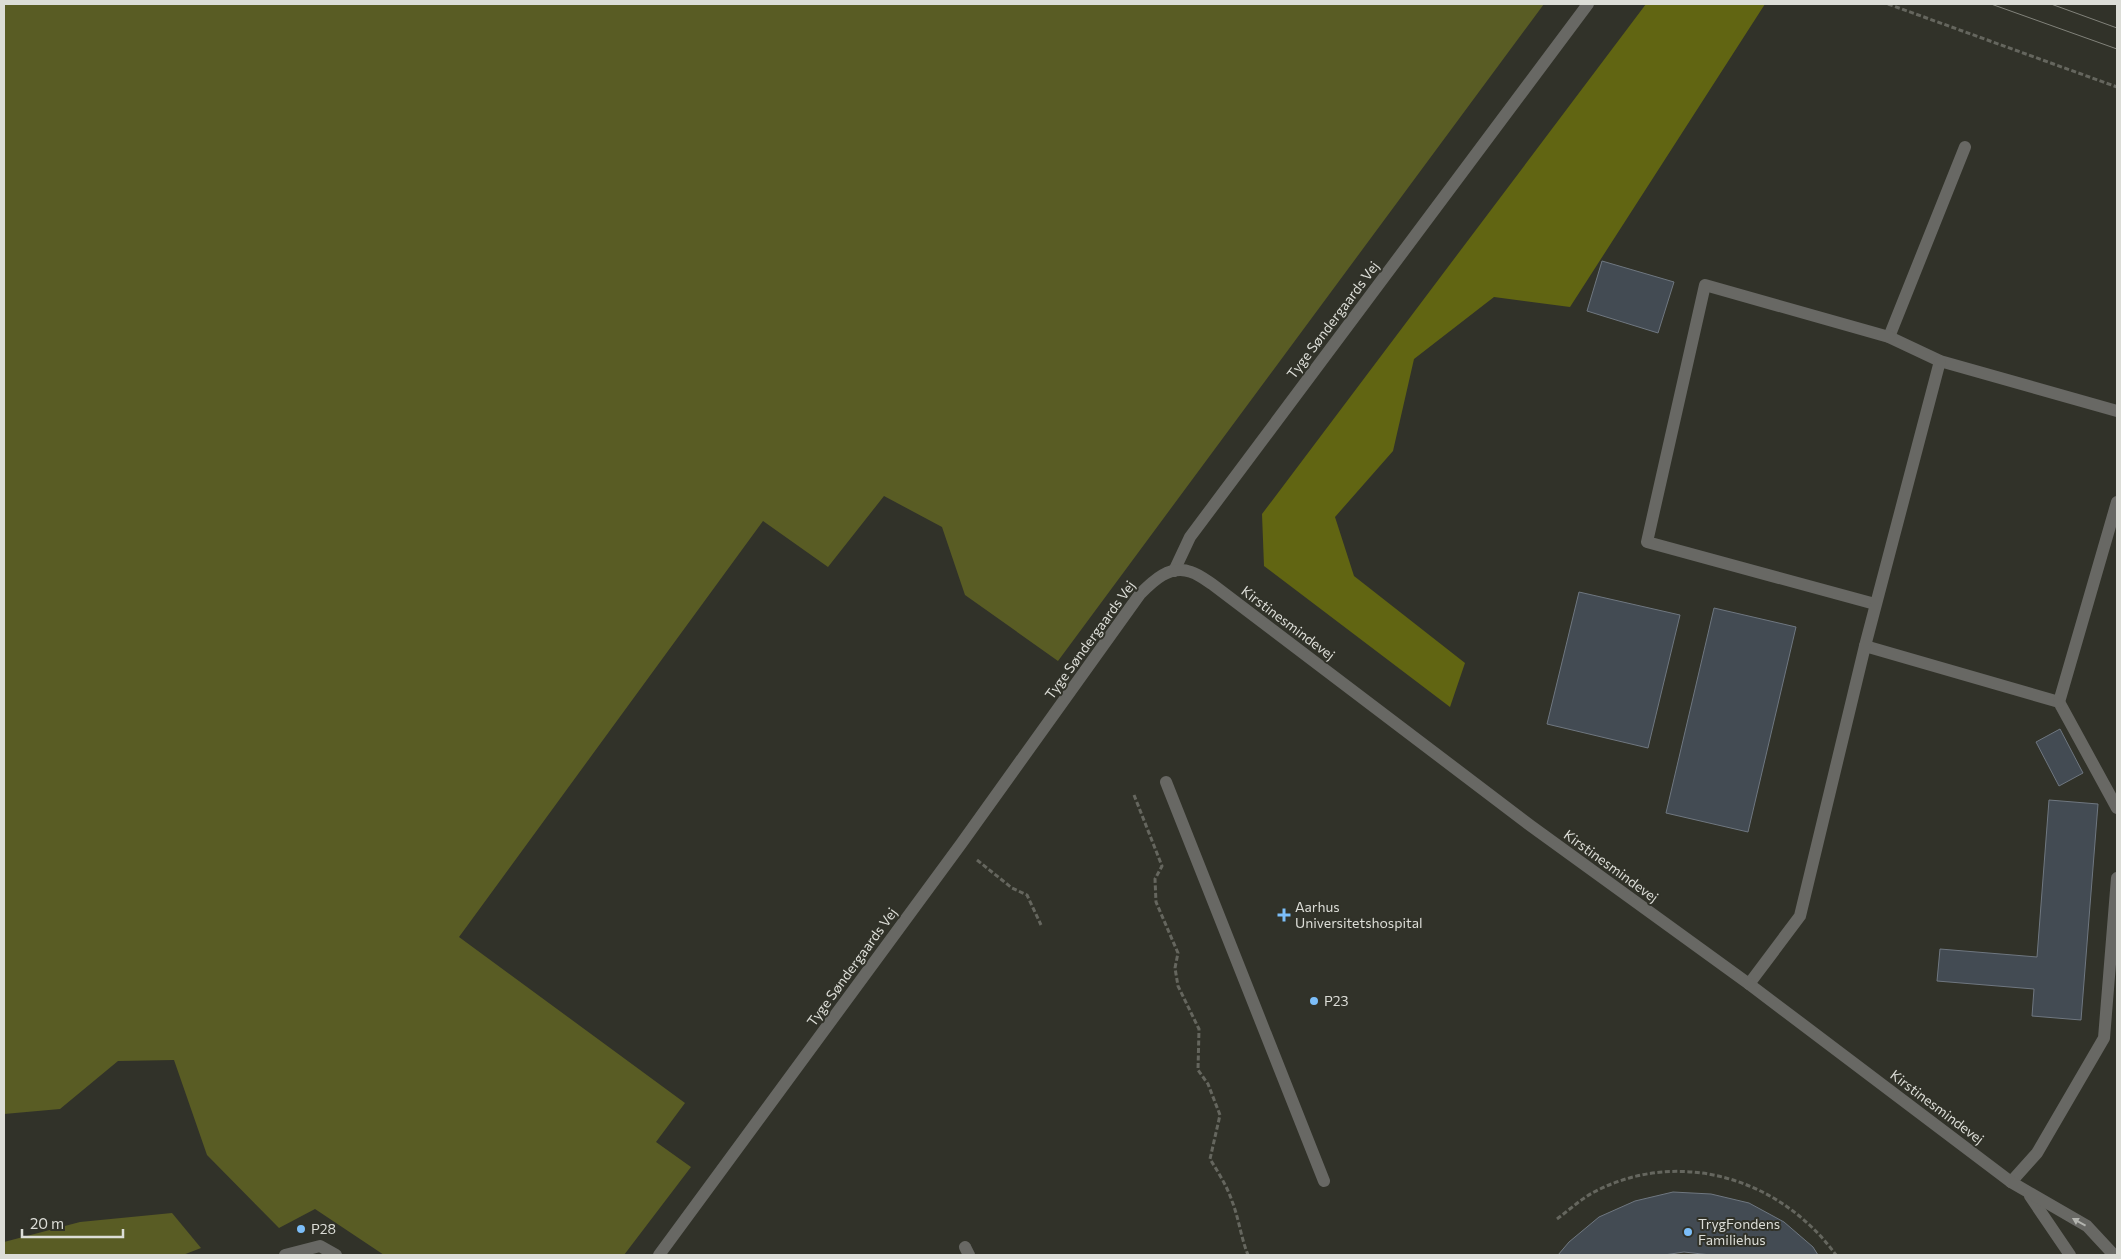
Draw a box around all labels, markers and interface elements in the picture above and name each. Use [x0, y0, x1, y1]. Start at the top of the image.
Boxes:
street label: Tyge Søndergaards Vej [1283, 258, 1382, 382]
street label: Tyge Søndergaards Vej [1041, 577, 1138, 702]
street label: Kirstinesmindevej [1238, 582, 1338, 663]
street label: Kirstinesmindevej [1561, 826, 1662, 906]
place label: Aarhus Universitetshospital [1295, 898, 1423, 931]
street label: Tyge Søndergaards Vej [803, 904, 900, 1029]
marker: Aarhus Universitetshospital [1277, 908, 1291, 922]
place label: P23 [1324, 992, 1349, 1009]
marker: P23 [1308, 995, 1320, 1007]
street label: Kirstinesmindevej [1887, 1066, 1987, 1147]
scale bar [22, 1206, 124, 1238]
text: 20 m [30, 1214, 64, 1232]
place label: TrygFondens Familiehus [1698, 1215, 1780, 1248]
one-way arrow [2072, 1217, 2086, 1226]
place label: P28 [311, 1220, 336, 1237]
marker: P28 [295, 1223, 307, 1235]
marker: TrygFondens Familiehus [1682, 1226, 1694, 1238]

